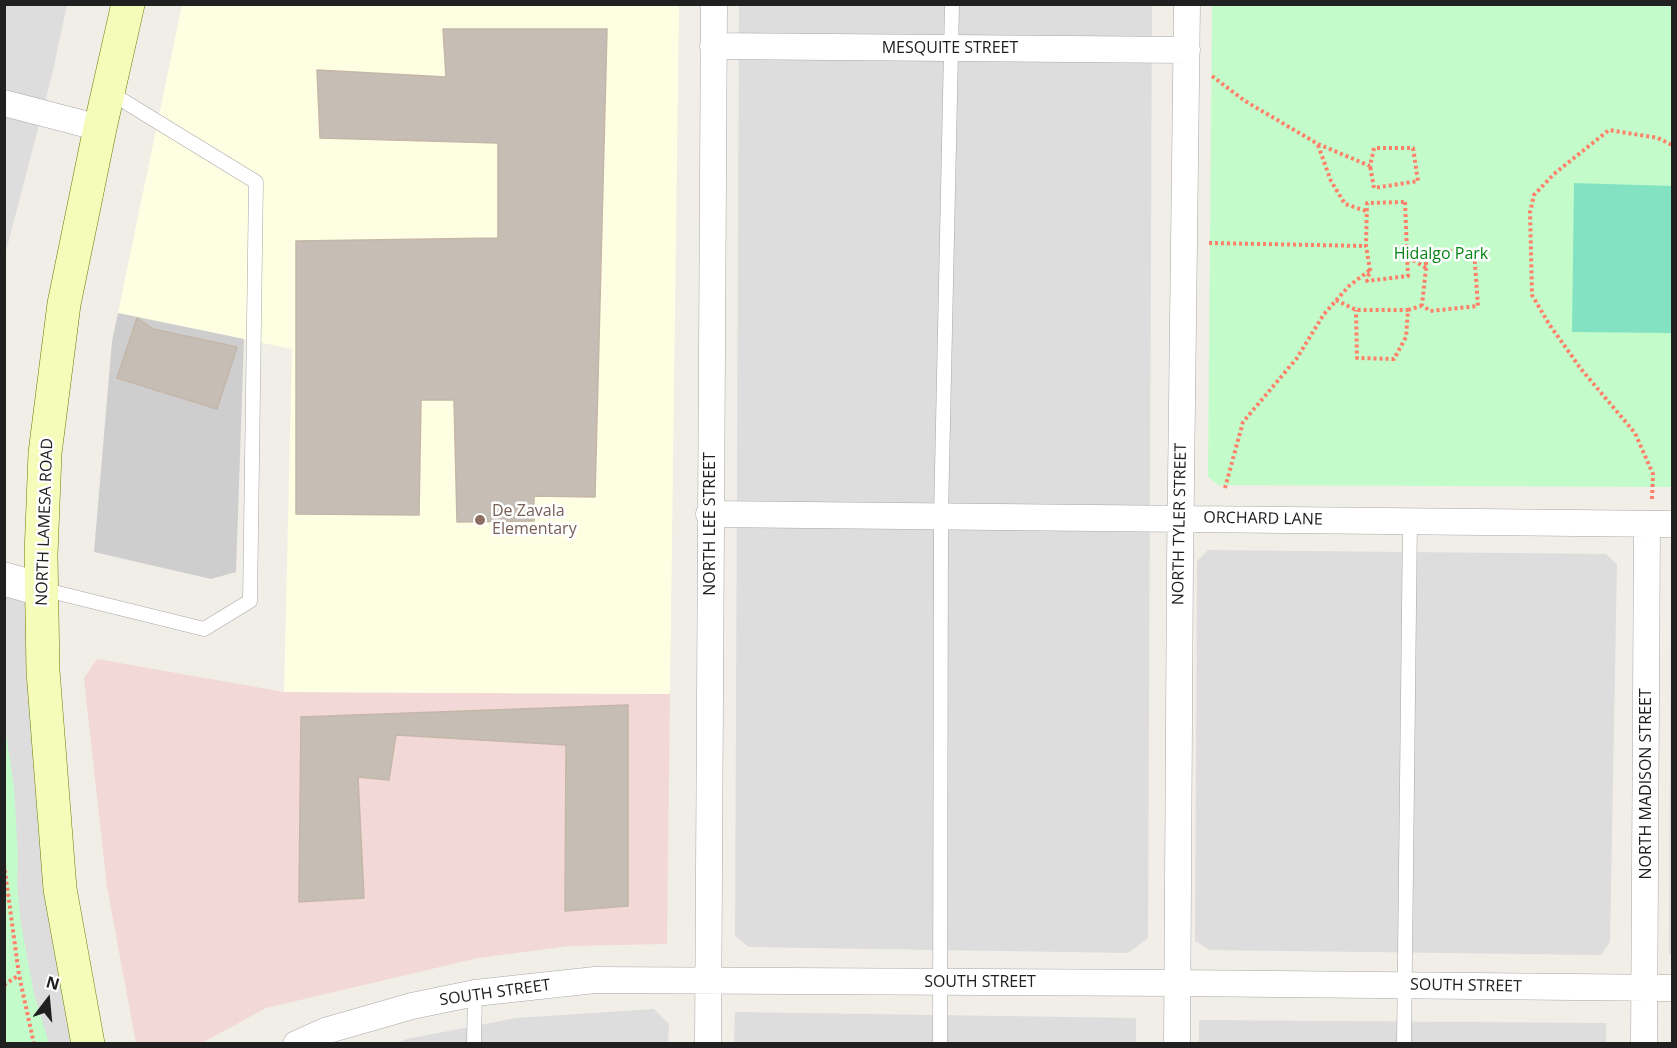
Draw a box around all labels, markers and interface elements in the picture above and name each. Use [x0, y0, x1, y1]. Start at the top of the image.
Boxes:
street label: MESQUITE STREET [882, 38, 1018, 58]
park label: Hidalgo Park [1394, 244, 1488, 264]
street label: NORTH LAMESA ROAD [32, 438, 58, 606]
street label: NORTH TYLER STREET [1169, 443, 1191, 605]
street label: NORTH LEE STREET [700, 452, 720, 596]
place label: De Zavala Elementary [492, 501, 577, 539]
street label: ORCHARD LANE [1203, 508, 1323, 530]
marker: De Zavala Elementary [473, 513, 487, 527]
street label: NORTH MADISON STREET [1636, 688, 1656, 880]
north arrow [18, 970, 78, 1030]
text: N [44, 970, 62, 995]
street label: SOUTH STREET [924, 972, 1036, 992]
street label: SOUTH STREET [1410, 975, 1522, 997]
street label: SOUTH STREET [438, 976, 552, 1010]

